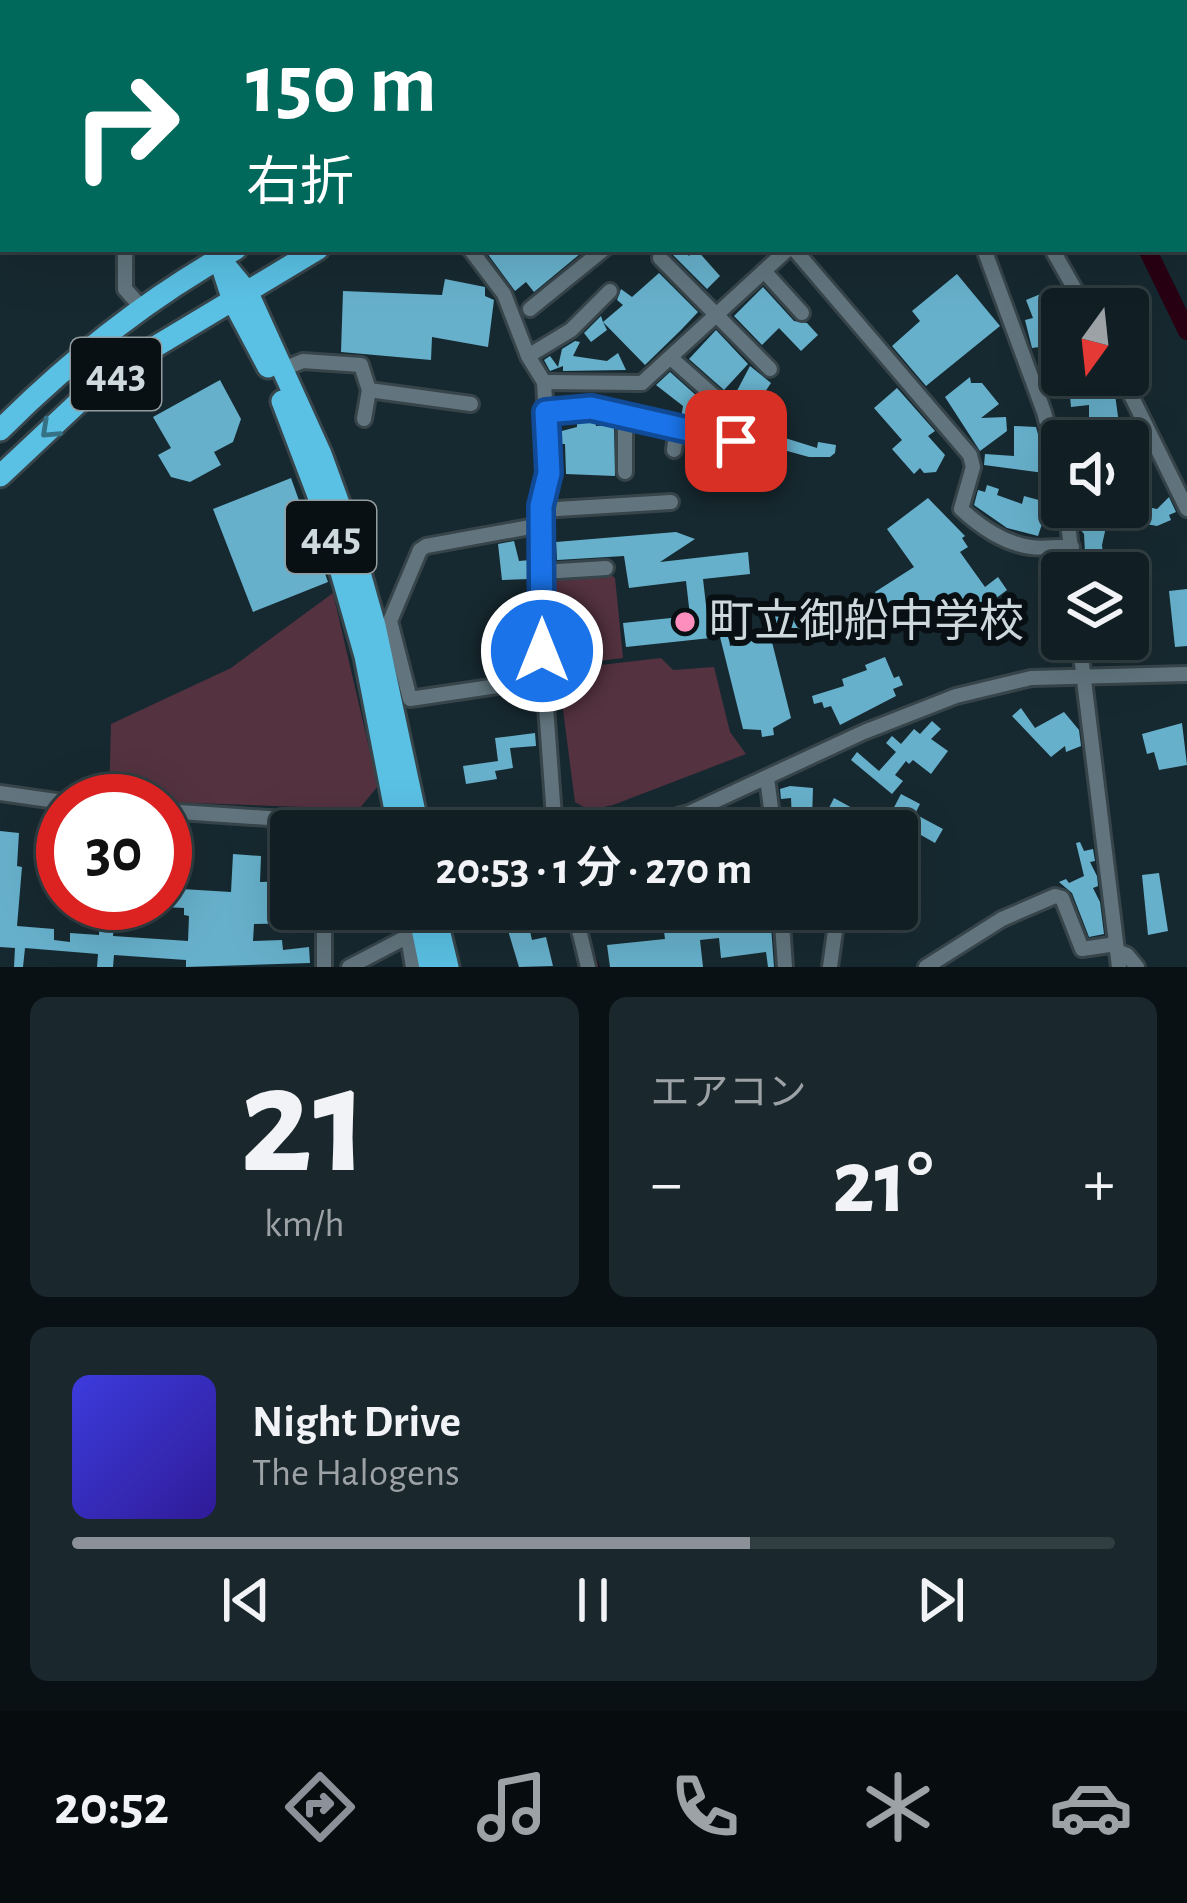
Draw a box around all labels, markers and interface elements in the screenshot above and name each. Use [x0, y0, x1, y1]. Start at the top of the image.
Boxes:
text: 150 m [246, 44, 437, 128]
icon: right [48, 48, 204, 204]
text: 右折 [246, 157, 354, 211]
north arrow [1041, 288, 1149, 396]
map controls [1041, 288, 1149, 660]
road number: 443 [71, 338, 161, 410]
pin [685, 390, 787, 492]
icon: arrive [703, 408, 769, 474]
one-way arrow [41, 416, 63, 438]
button: sound [1041, 420, 1149, 528]
road number: 445 [286, 501, 376, 573]
button: layers [1041, 552, 1149, 660]
position arrow [479, 588, 605, 714]
place label: 町立御船中学校 [709, 598, 1024, 645]
marker: 町立御船中学校 [672, 609, 698, 635]
speed limit sign: 30 [36, 774, 192, 930]
text: 20:53 · 1 分 · 270 m [436, 847, 752, 892]
text: 21 [239, 1045, 369, 1201]
text: エアコン [651, 1074, 807, 1113]
text: 21° [832, 1139, 933, 1229]
text: − [651, 1151, 682, 1217]
text: + [1083, 1151, 1115, 1217]
text: km/h [264, 1205, 344, 1244]
text: Night Drive [252, 1400, 461, 1445]
text: The Halogens [252, 1454, 460, 1493]
icon: previous [213, 1567, 279, 1633]
icon: pause [560, 1567, 626, 1633]
icon: next [908, 1567, 974, 1633]
icon: directions [278, 1765, 362, 1849]
icon: music [470, 1765, 554, 1849]
icon: phone [663, 1765, 747, 1849]
icon: climate [856, 1765, 940, 1849]
icon: car [1049, 1765, 1133, 1849]
text: 20:52 [54, 1780, 169, 1834]

